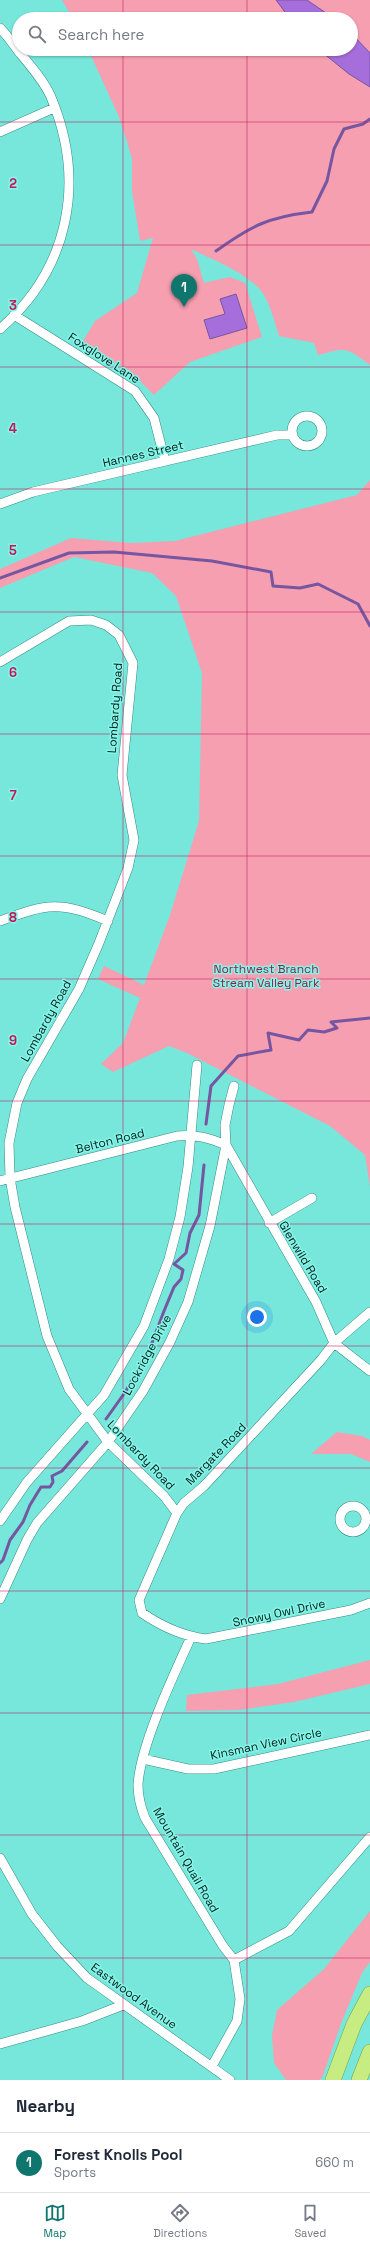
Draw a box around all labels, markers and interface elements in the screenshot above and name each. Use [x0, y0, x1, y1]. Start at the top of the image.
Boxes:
search box [12, 12, 358, 56]
icon: search [26, 23, 48, 45]
text: Search here [58, 25, 144, 44]
text: 2 [9, 175, 17, 192]
pin: 1 [171, 274, 197, 307]
text: 3 [9, 297, 17, 314]
street label: Foxglove Lane [65, 329, 143, 387]
text: 4 [9, 420, 17, 437]
street label: Hannes Street [101, 437, 185, 471]
text: 5 [9, 542, 17, 559]
street label: Lombardy Road [104, 662, 126, 754]
text: 6 [9, 664, 17, 681]
text: 7 [9, 787, 17, 804]
text: 8 [9, 909, 17, 926]
park label: Northwest Branch Stream Valley Park [213, 961, 320, 991]
street label: Lombardy Road [17, 977, 75, 1065]
text: 9 [9, 1032, 17, 1049]
street label: Belton Road [74, 1125, 146, 1157]
street label: Glenwild Road [275, 1218, 331, 1296]
your location [247, 1307, 267, 1327]
street label: Lockridge Drive [119, 1312, 175, 1398]
street label: Lombardy Road [104, 1417, 178, 1493]
street label: Margate Road [182, 1419, 250, 1489]
street label: Snowy Owl Drive [231, 1595, 327, 1631]
street label: Kinsman View Circle [209, 1724, 323, 1764]
street label: Mountain Quail Road [149, 1805, 223, 1915]
street label: Eastwood Avenue [88, 1959, 180, 2033]
text: Nearby [16, 2095, 75, 2117]
text: Forest Knolls Pool [54, 2145, 183, 2164]
text: 1 [26, 2154, 32, 2171]
text: 660 m [315, 2154, 354, 2171]
text: Sports [54, 2164, 96, 2181]
tab: Map [44, 2202, 66, 2240]
tab: Directions [153, 2202, 207, 2240]
tab: Saved [294, 2202, 326, 2240]

